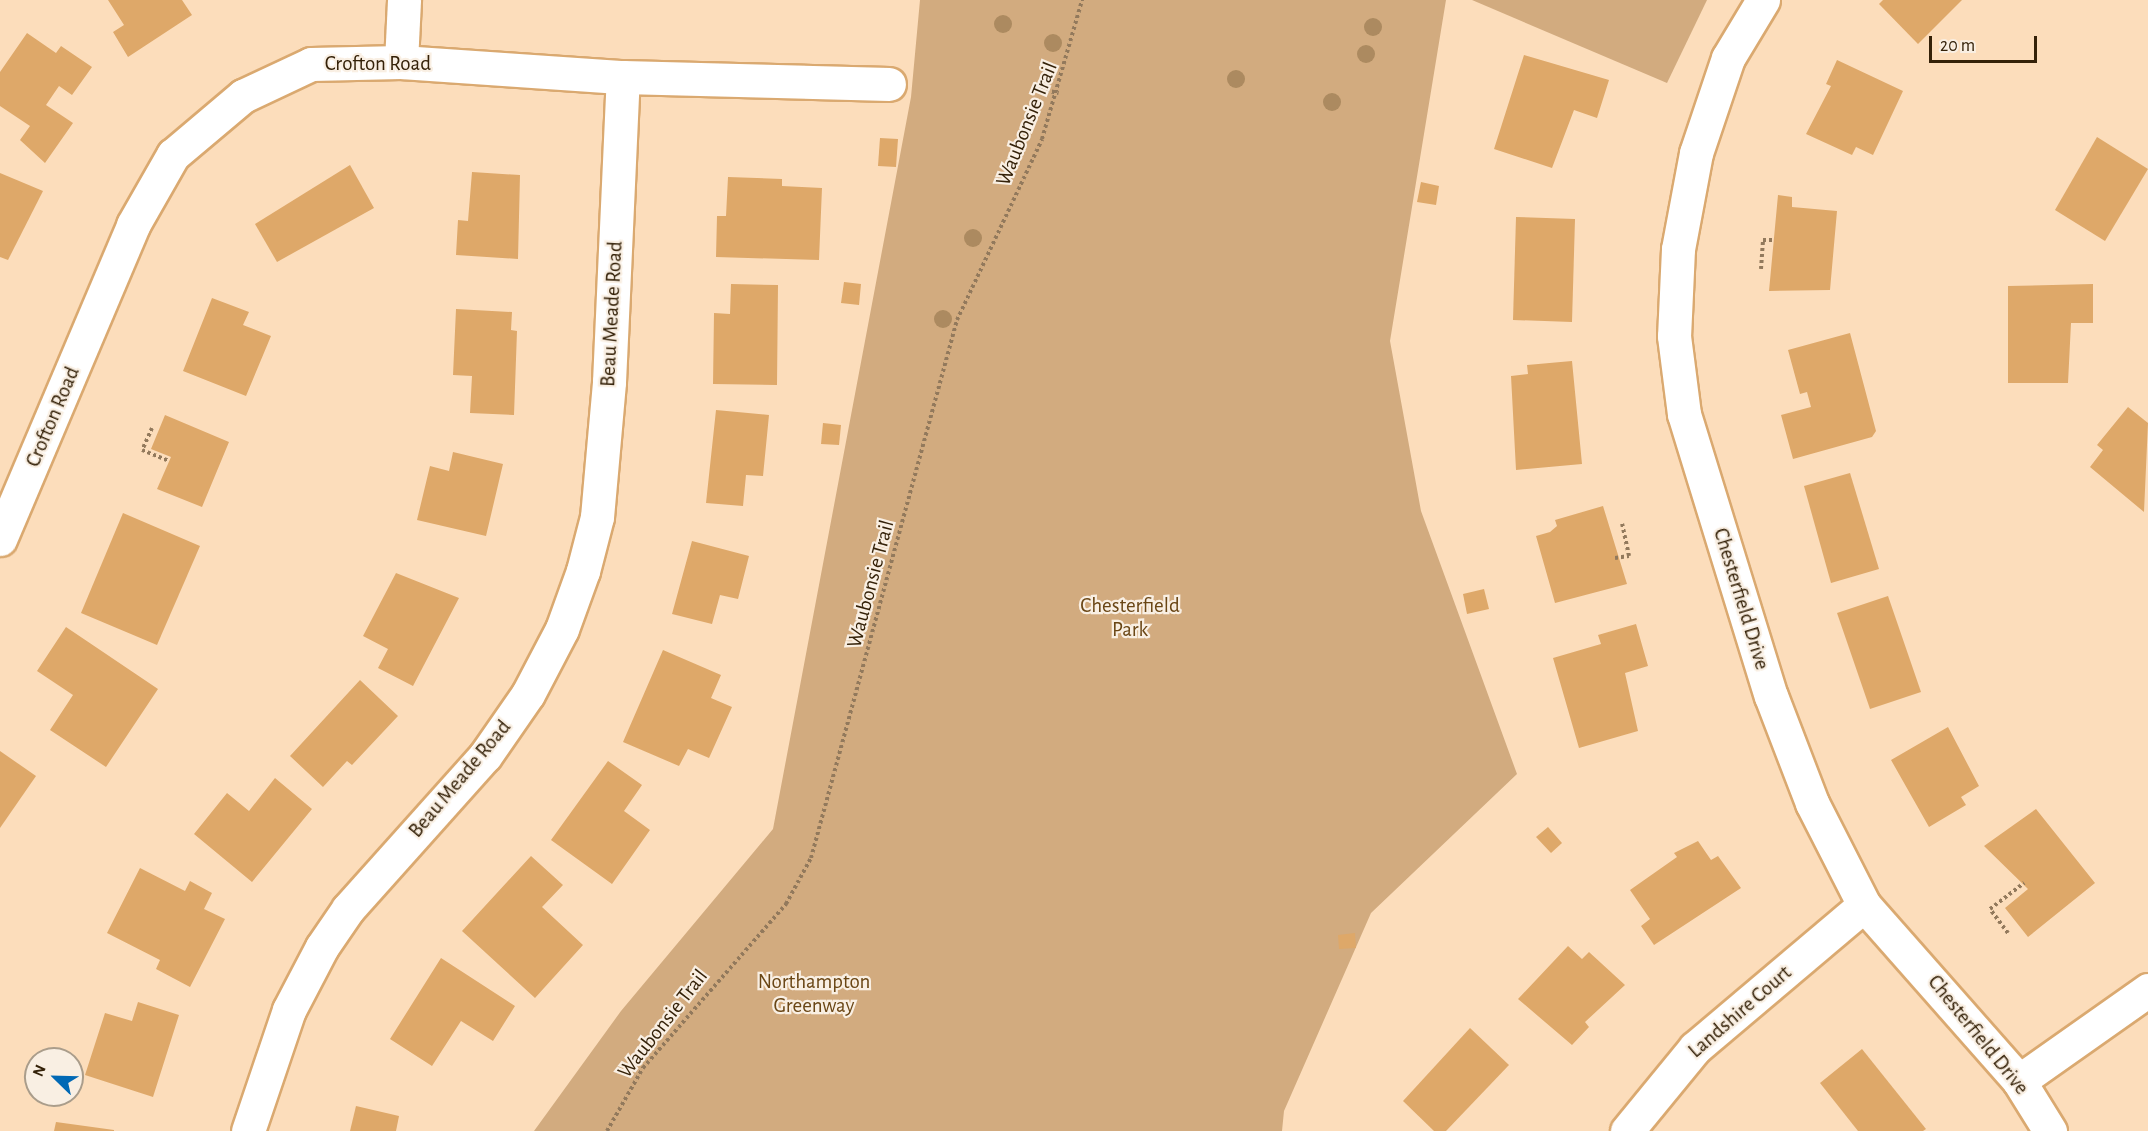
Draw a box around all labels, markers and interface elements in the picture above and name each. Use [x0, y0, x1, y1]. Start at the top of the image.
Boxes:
scale bar [1932, 24, 2040, 62]
text: 20 m [1940, 37, 1975, 55]
street label: Crofton Road [325, 51, 431, 77]
street label: Waubonsie Trail [991, 58, 1063, 190]
street label: Beau Meade Road [596, 240, 628, 388]
street label: Crofton Road [21, 363, 85, 471]
street label: Waubonsie Trail [842, 517, 900, 651]
street label: Chesterfield Drive [1708, 525, 1774, 673]
park label: Chesterfield Park [1080, 593, 1180, 643]
street label: Beau Meade Road [403, 715, 517, 843]
street label: Landshire Court [1683, 960, 1797, 1064]
street label: Waubonsie Trail [613, 965, 713, 1083]
park label: Northampton Greenway [758, 969, 870, 1019]
street label: Chesterfield Drive [1922, 970, 2034, 1100]
north arrow [24, 1047, 84, 1107]
text: N [30, 1063, 49, 1079]

